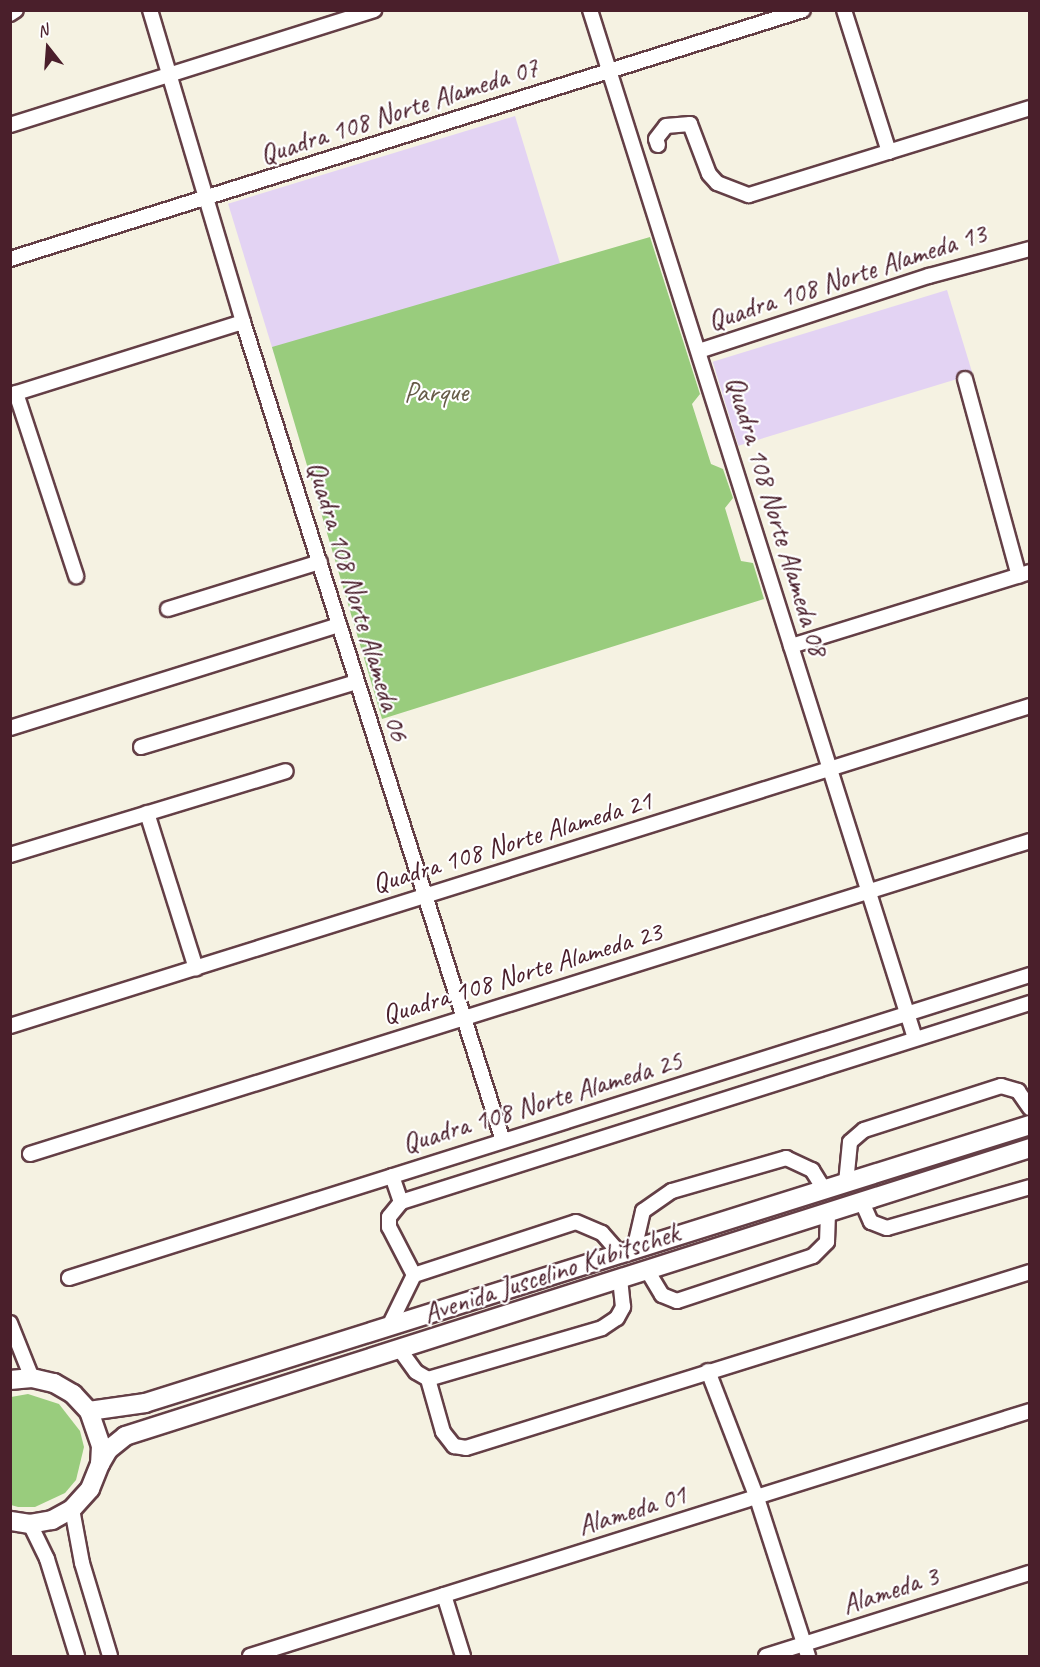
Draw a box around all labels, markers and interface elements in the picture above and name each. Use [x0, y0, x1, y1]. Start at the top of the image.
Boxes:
north arrow [18, 18, 78, 78]
text: N [35, 20, 50, 42]
street label: Quadra 108 Norte Alameda 07 [254, 50, 544, 172]
street label: Quadra 108 Norte Alameda 13 [702, 216, 992, 338]
street label: Quadra 108 Norte Alameda 08 [718, 371, 836, 661]
park label: Parque [404, 375, 468, 409]
street label: Quadra 108 Norte Alameda 06 [299, 456, 417, 746]
street label: Quadra 108 Norte Alameda 21 [367, 783, 657, 901]
street label: Quadra 108 Norte Alameda 23 [377, 914, 667, 1032]
street label: Quadra 108 Norte Alameda 25 [397, 1043, 687, 1161]
street label: Avenida Juscelino Kubitschek [419, 1216, 683, 1330]
street label: Alameda 01 [574, 1478, 690, 1542]
street label: Alameda 3 [838, 1559, 942, 1621]

